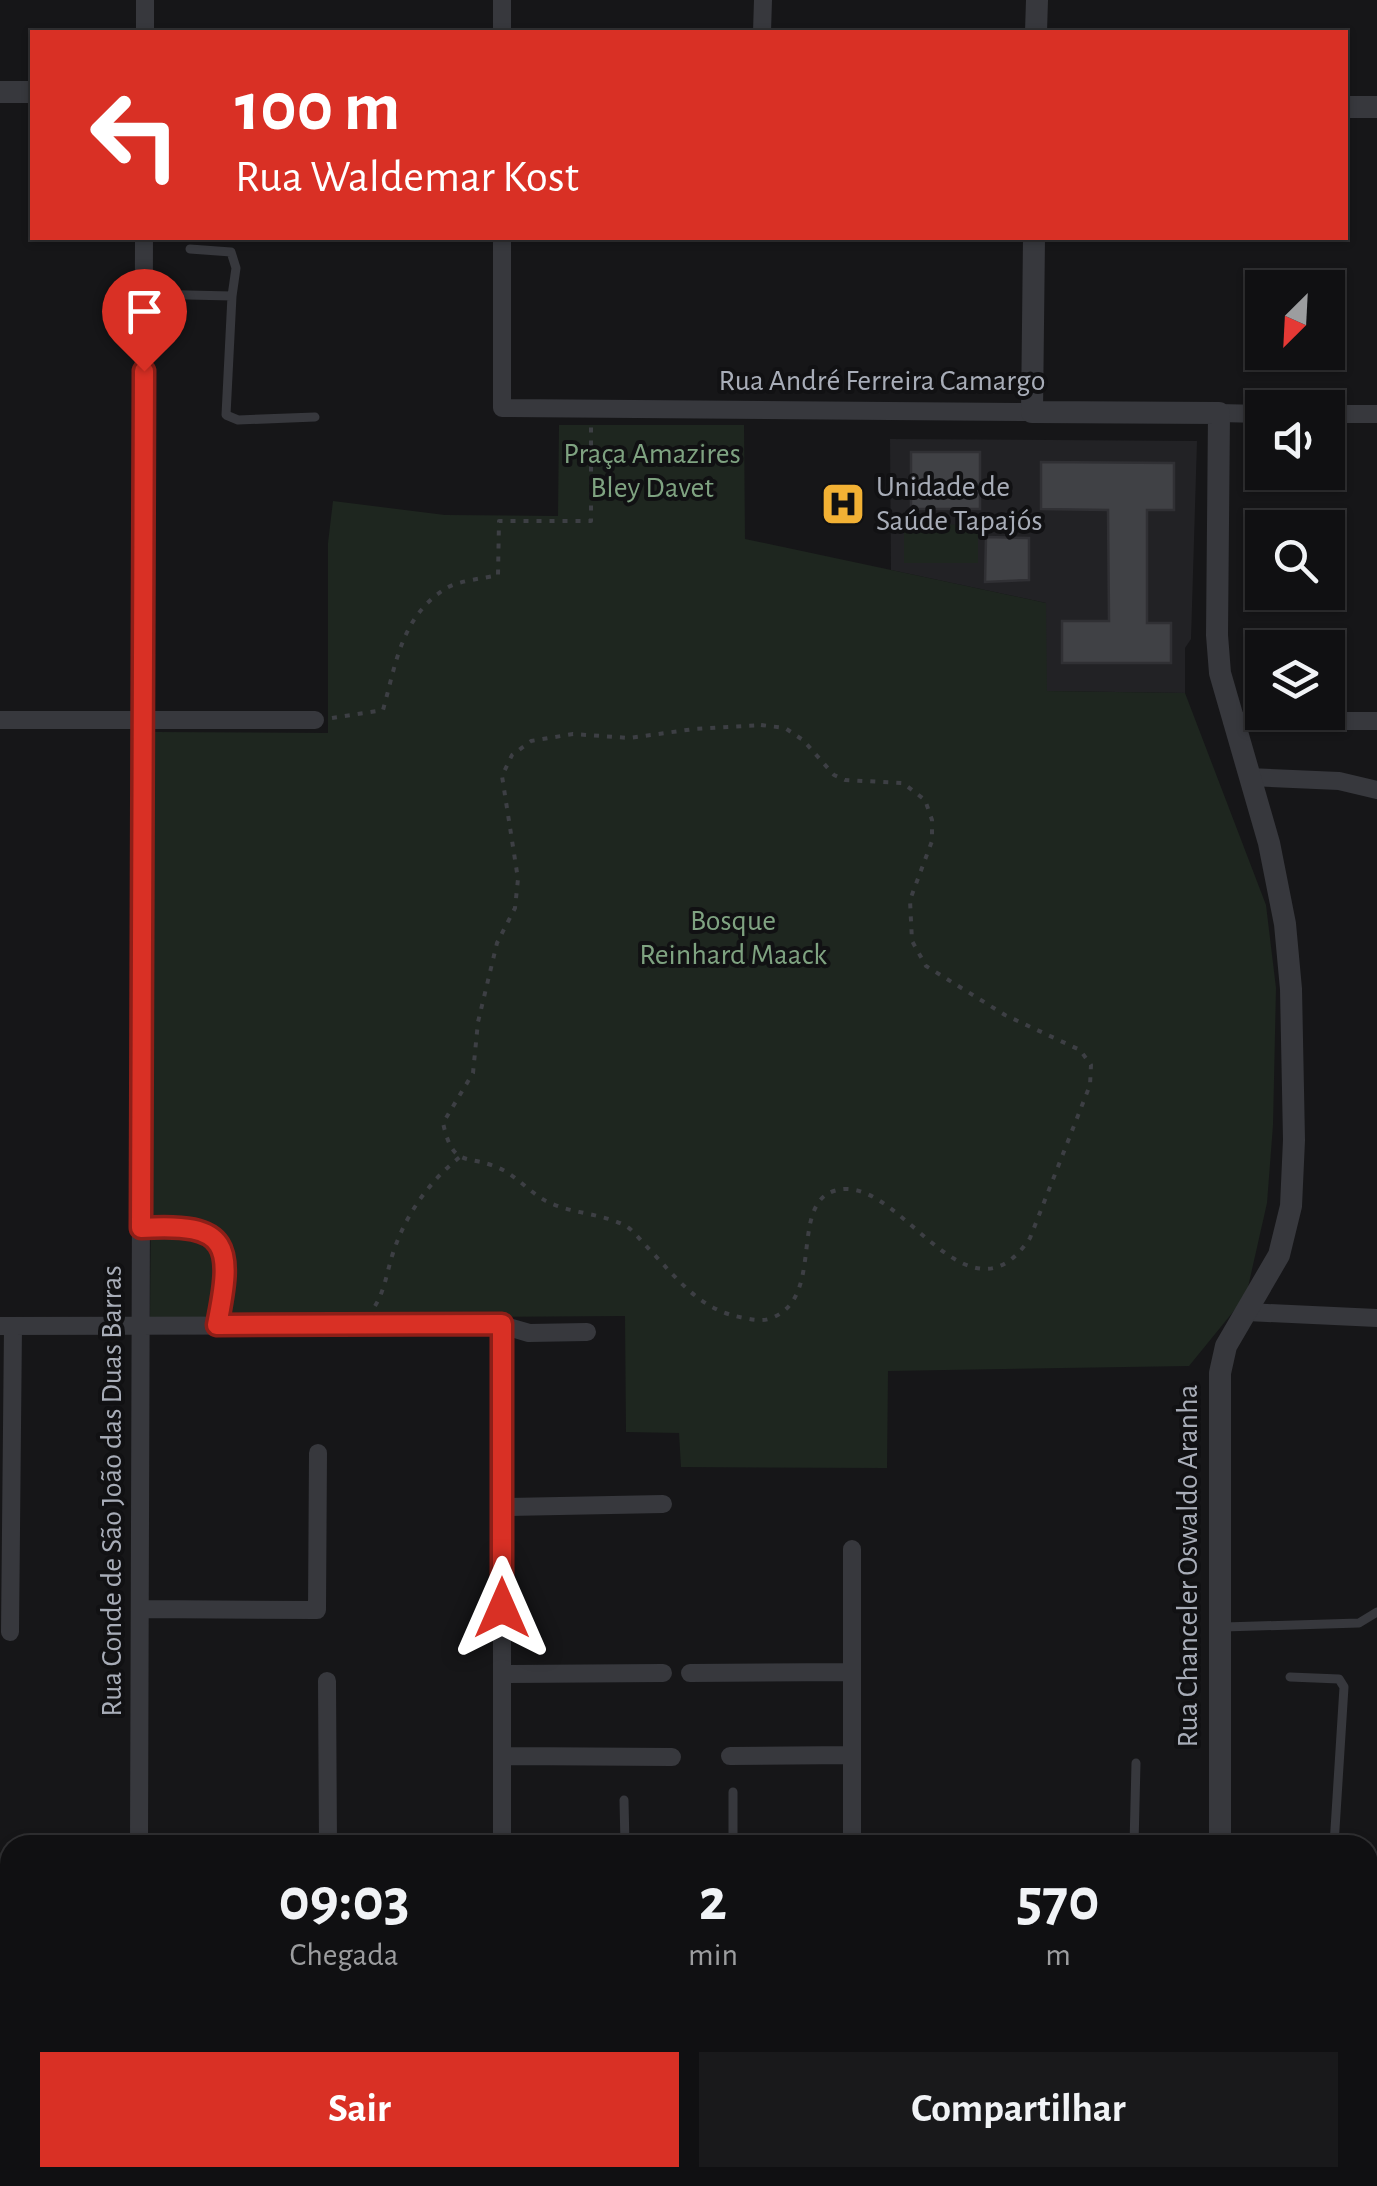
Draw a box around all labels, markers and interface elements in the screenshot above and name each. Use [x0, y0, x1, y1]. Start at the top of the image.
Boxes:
icon: left [70, 70, 200, 200]
text: 100 m [235, 73, 400, 143]
text: Rua Waldemar Kost [235, 155, 579, 200]
pin [102, 269, 187, 372]
north arrow [1245, 270, 1345, 370]
map controls [1245, 270, 1345, 730]
icon: arrive [117, 284, 172, 339]
street label: Rua André Ferreira Camargo [719, 366, 1045, 396]
button: sound [1245, 390, 1345, 490]
park label: Praça Amazires Bley Davet [563, 439, 741, 503]
place label: Unidade de Saúde Tapajós [876, 472, 1043, 536]
hospital icon: Unidade de Saúde Tapajós [820, 481, 866, 527]
button: search [1245, 510, 1345, 610]
button: layers [1245, 630, 1345, 730]
park label: Bosque Reinhard Maack [639, 906, 827, 970]
street label: Rua Conde de São João das Duas Barras [97, 1265, 127, 1717]
street label: Rua Chanceler Oswaldo Aranha [1173, 1385, 1203, 1747]
position arrow [450, 1556, 554, 1660]
text: 09:03 [278, 1871, 410, 1931]
text: 2 [699, 1871, 727, 1931]
text: 570 [1016, 1871, 1099, 1931]
text: Chegada [290, 1939, 399, 1971]
text: min [688, 1939, 738, 1971]
text: m [1045, 1939, 1071, 1971]
button: Sair [40, 2052, 679, 2167]
button: Compartilhar [699, 2052, 1338, 2167]

